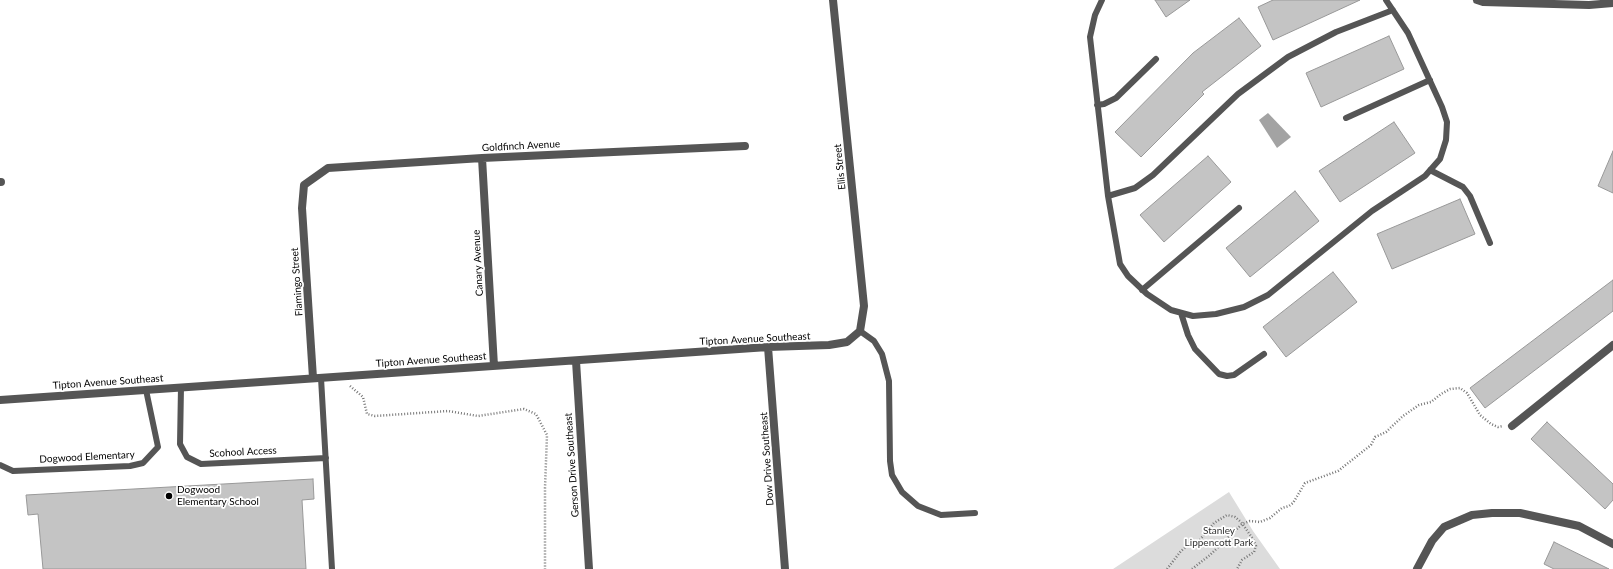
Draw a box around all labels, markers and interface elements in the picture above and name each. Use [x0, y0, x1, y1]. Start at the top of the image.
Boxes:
street label: Goldfinch Avenue [482, 138, 560, 154]
street label: Ellis Street [832, 143, 848, 191]
street label: Canary Avenue [470, 229, 486, 297]
street label: Flamingo Street [289, 247, 305, 317]
street label: Tipton Avenue Southeast [699, 330, 811, 348]
street label: Tipton Avenue Southeast [375, 350, 487, 370]
street label: Tipton Avenue Southeast [52, 372, 164, 392]
street label: Gerson Drive Southeast [562, 412, 582, 518]
street label: Dow Drive Southeast [758, 412, 776, 506]
street label: Scohool Access [209, 444, 277, 460]
street label: Dogwood Elementary [39, 449, 135, 465]
place label: Dogwood Elementary School [177, 484, 259, 508]
marker: Dogwood Elementary School [164, 491, 174, 501]
park label: Stanley Lippencott Park [1185, 525, 1253, 548]

